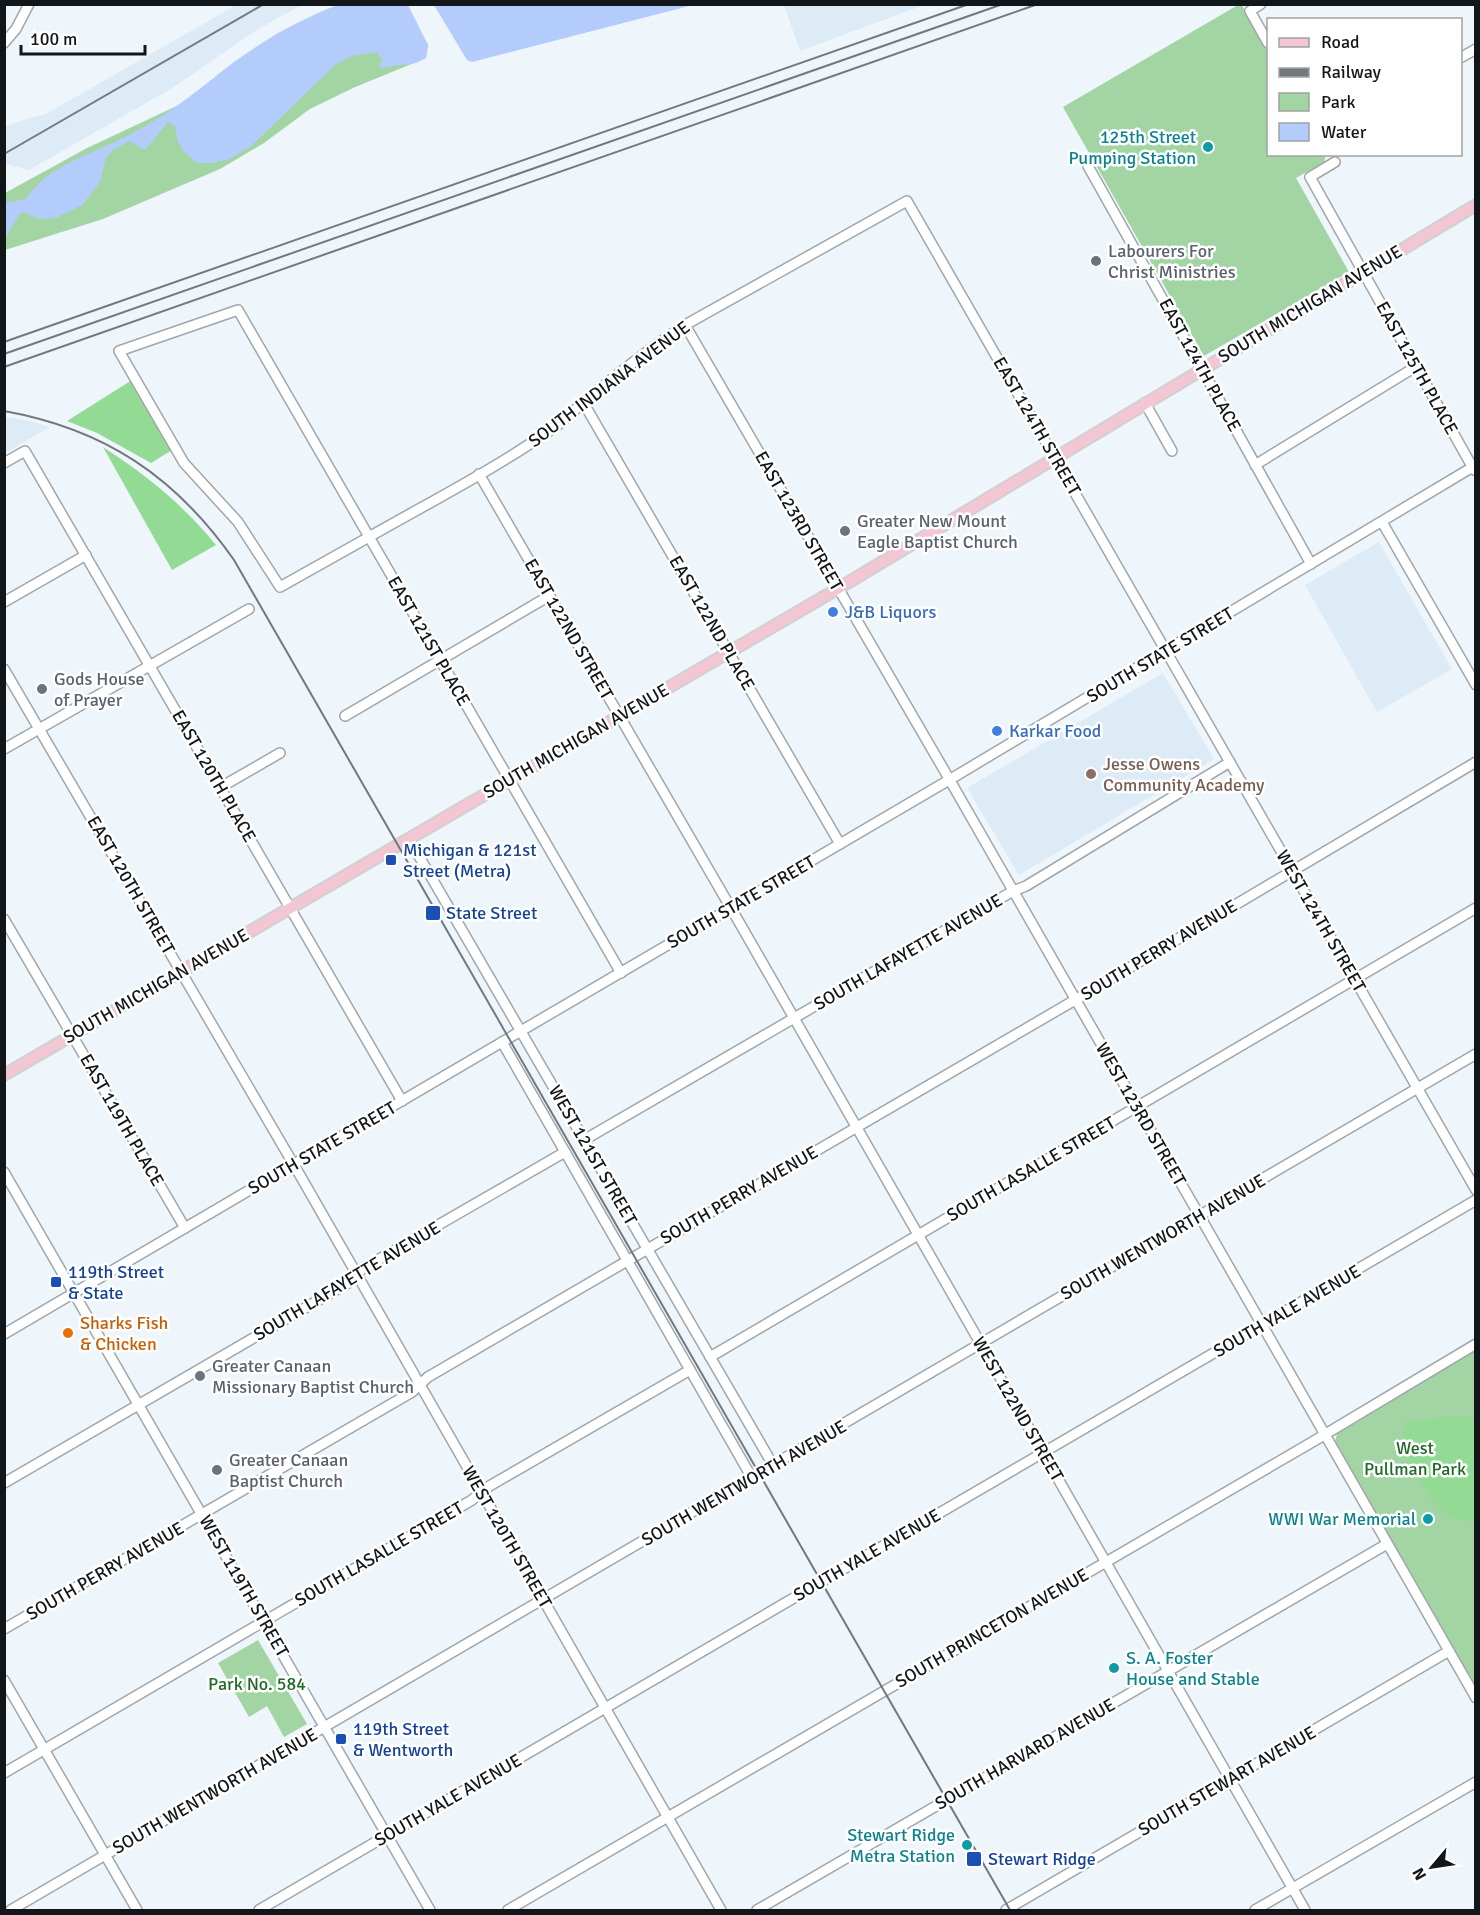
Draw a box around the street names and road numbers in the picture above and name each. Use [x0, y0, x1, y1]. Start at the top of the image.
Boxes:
street label: SOUTH MICHIGAN AVENUE [1214, 240, 1406, 368]
street label: EAST 124TH PLACE [1154, 295, 1246, 435]
street label: EAST 125TH PLACE [1371, 298, 1463, 438]
street label: SOUTH INDIANA AVENUE [524, 316, 694, 452]
street label: EAST 124TH STREET [988, 353, 1086, 499]
street label: EAST 123RD STREET [750, 447, 848, 595]
street label: EAST 122ND PLACE [665, 552, 759, 694]
street label: EAST 122ND STREET [520, 555, 618, 703]
street label: EAST 121ST PLACE [383, 572, 475, 710]
street label: SOUTH STATE STREET [1083, 602, 1238, 708]
street label: SOUTH MICHIGAN AVENUE [479, 679, 673, 803]
street label: EAST 120TH PLACE [167, 706, 261, 846]
street label: EAST 120TH STREET [82, 812, 180, 958]
street label: WEST 124TH STREET [1271, 846, 1371, 996]
street label: SOUTH STATE STREET [663, 851, 819, 953]
street label: SOUTH LAFAYETTE AVENUE [810, 889, 1006, 1015]
street label: SOUTH PERRY AVENUE [1077, 895, 1241, 1005]
street label: SOUTH MICHIGAN AVENUE [59, 924, 253, 1048]
street label: WEST 123RD STREET [1091, 1038, 1191, 1190]
street label: EAST 119TH PLACE [75, 1050, 169, 1190]
street label: WEST 121ST STREET [544, 1081, 642, 1229]
street label: SOUTH STATE STREET [244, 1097, 400, 1199]
street label: SOUTH LASALLE STREET [943, 1112, 1119, 1226]
street label: SOUTH PERRY AVENUE [656, 1141, 822, 1249]
street label: SOUTH WENTWORTH AVENUE [1057, 1169, 1269, 1305]
street label: SOUTH LAFAYETTE AVENUE [250, 1216, 444, 1346]
street label: SOUTH YALE AVENUE [1209, 1260, 1365, 1362]
street label: WEST 122ND STREET [968, 1333, 1068, 1485]
street label: SOUTH WENTWORTH AVENUE [638, 1415, 850, 1551]
street label: WEST 120TH STREET [457, 1462, 557, 1612]
street label: SOUTH LASALLE STREET [291, 1497, 467, 1611]
street label: SOUTH YALE AVENUE [789, 1504, 945, 1606]
street label: WEST 119TH STREET [194, 1511, 294, 1661]
street label: SOUTH PERRY AVENUE [22, 1517, 188, 1625]
street label: SOUTH PRINCETON AVENUE [891, 1564, 1093, 1692]
street label: SOUTH HARVARD AVENUE [931, 1693, 1119, 1815]
street label: SOUTH STEWART AVENUE [1134, 1721, 1320, 1841]
street label: SOUTH WENTWORTH AVENUE [109, 1723, 321, 1859]
street label: SOUTH YALE AVENUE [370, 1749, 526, 1851]

